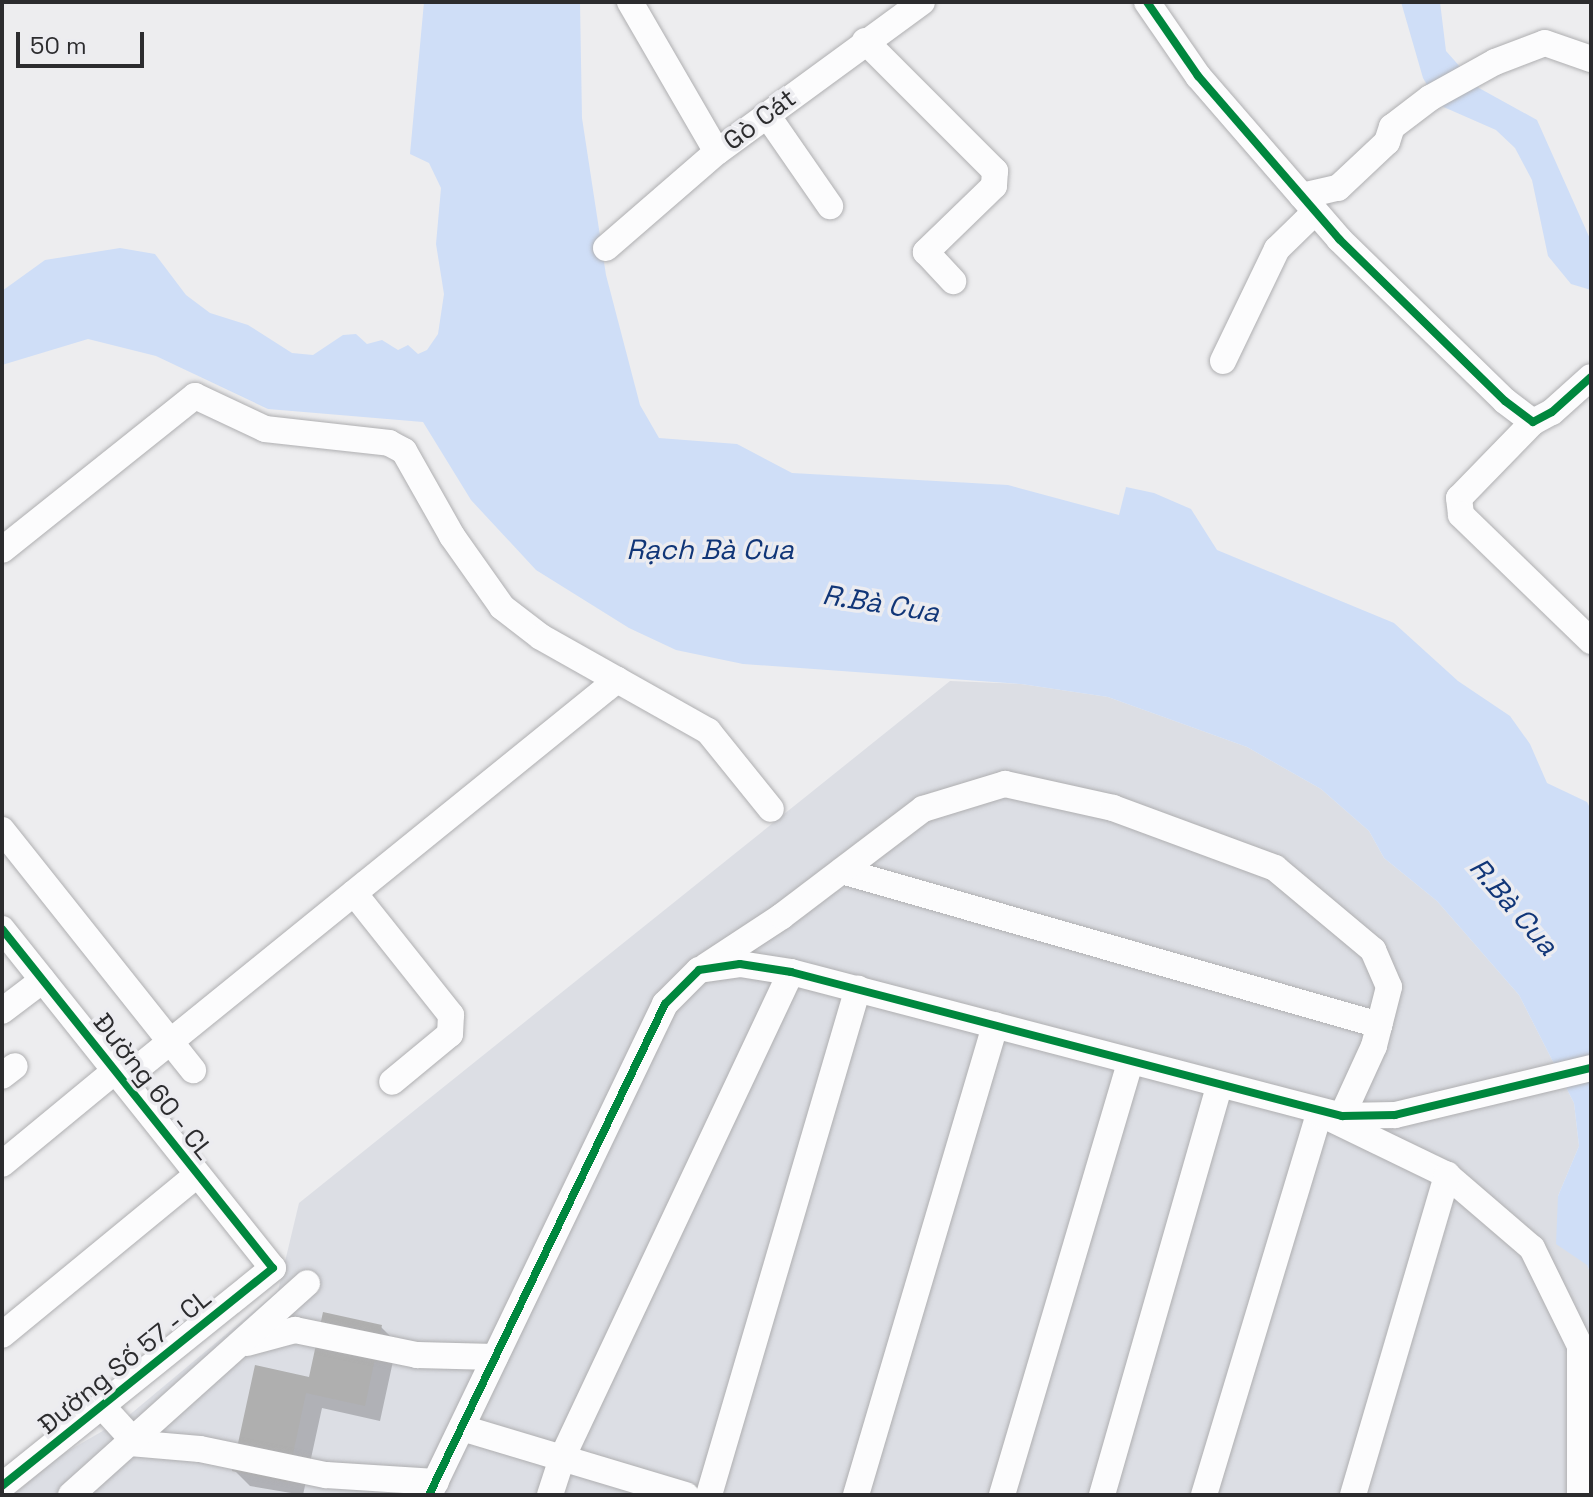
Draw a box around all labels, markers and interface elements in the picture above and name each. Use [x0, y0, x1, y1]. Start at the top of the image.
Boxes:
scale bar [20, 16, 148, 66]
text: 50 m [30, 30, 87, 61]
street label: Gò Cát [718, 83, 802, 157]
water label: Rạch Bà Cua [626, 532, 794, 566]
water label: R.Bà Cua [820, 577, 942, 629]
water label: R.Bà Cua [1463, 851, 1565, 961]
street label: Đường 60 - CL [86, 1007, 220, 1167]
street label: Đường Số 57 - CL [32, 1282, 218, 1442]

